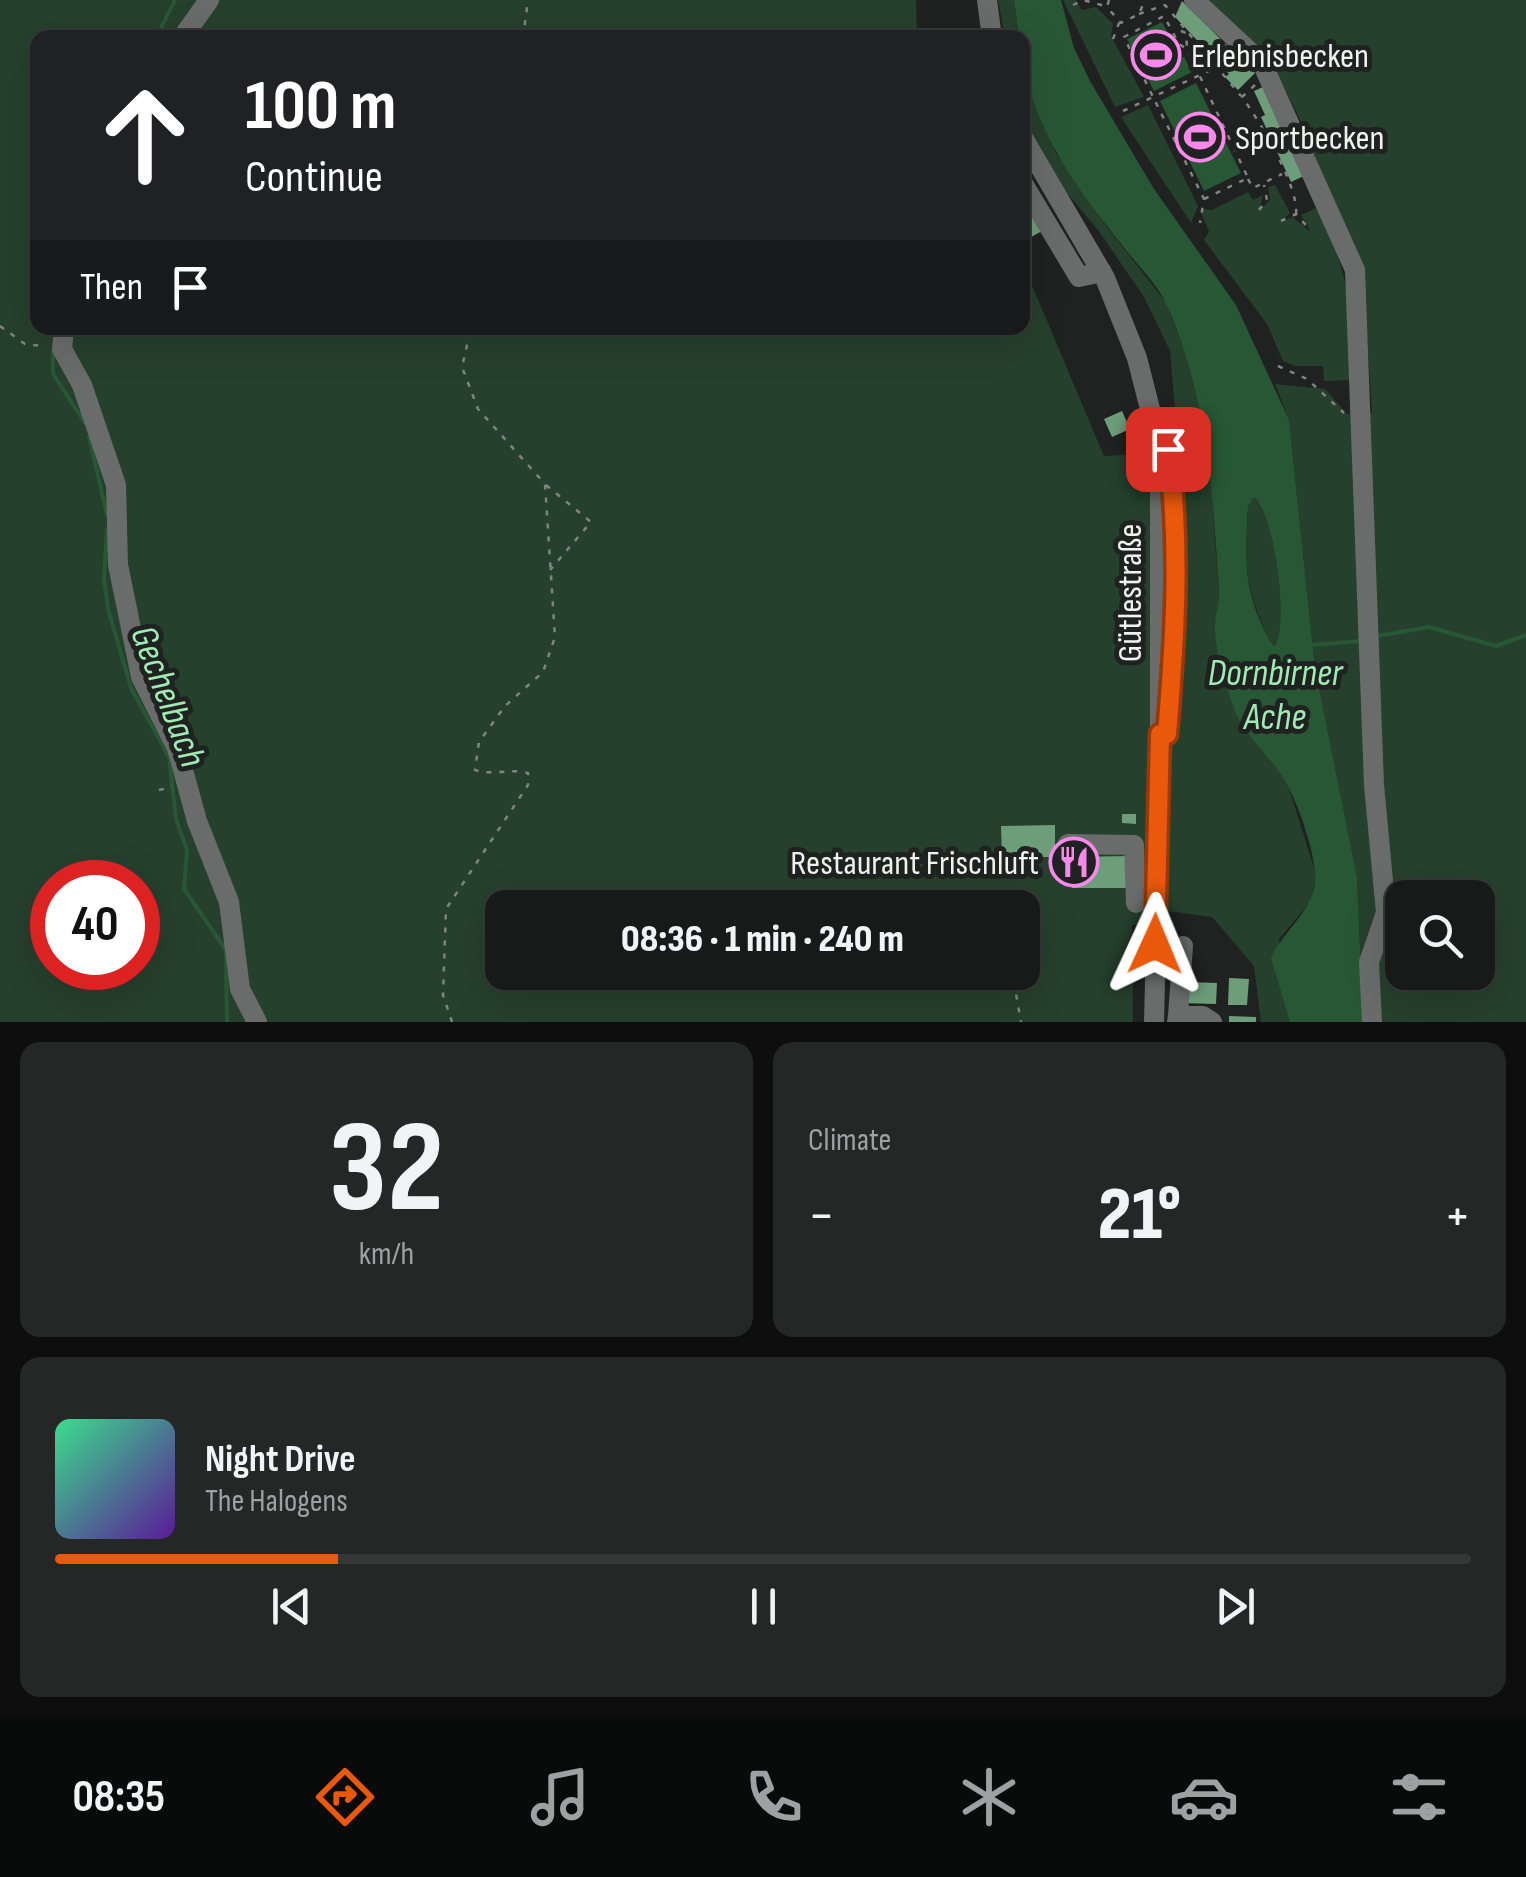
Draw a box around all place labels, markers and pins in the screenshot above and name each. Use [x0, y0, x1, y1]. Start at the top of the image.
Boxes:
sports icon: Erlebnisbecken [1130, 29, 1182, 81]
place label: Erlebnisbecken [1191, 35, 1369, 78]
sports icon: Sportbecken [1174, 111, 1226, 163]
place label: Sportbecken [1235, 117, 1385, 160]
pin [1126, 407, 1211, 492]
restaurant icon: Restaurant Frischluft [1048, 836, 1100, 888]
place label: Restaurant Frischluft [790, 842, 1039, 885]

